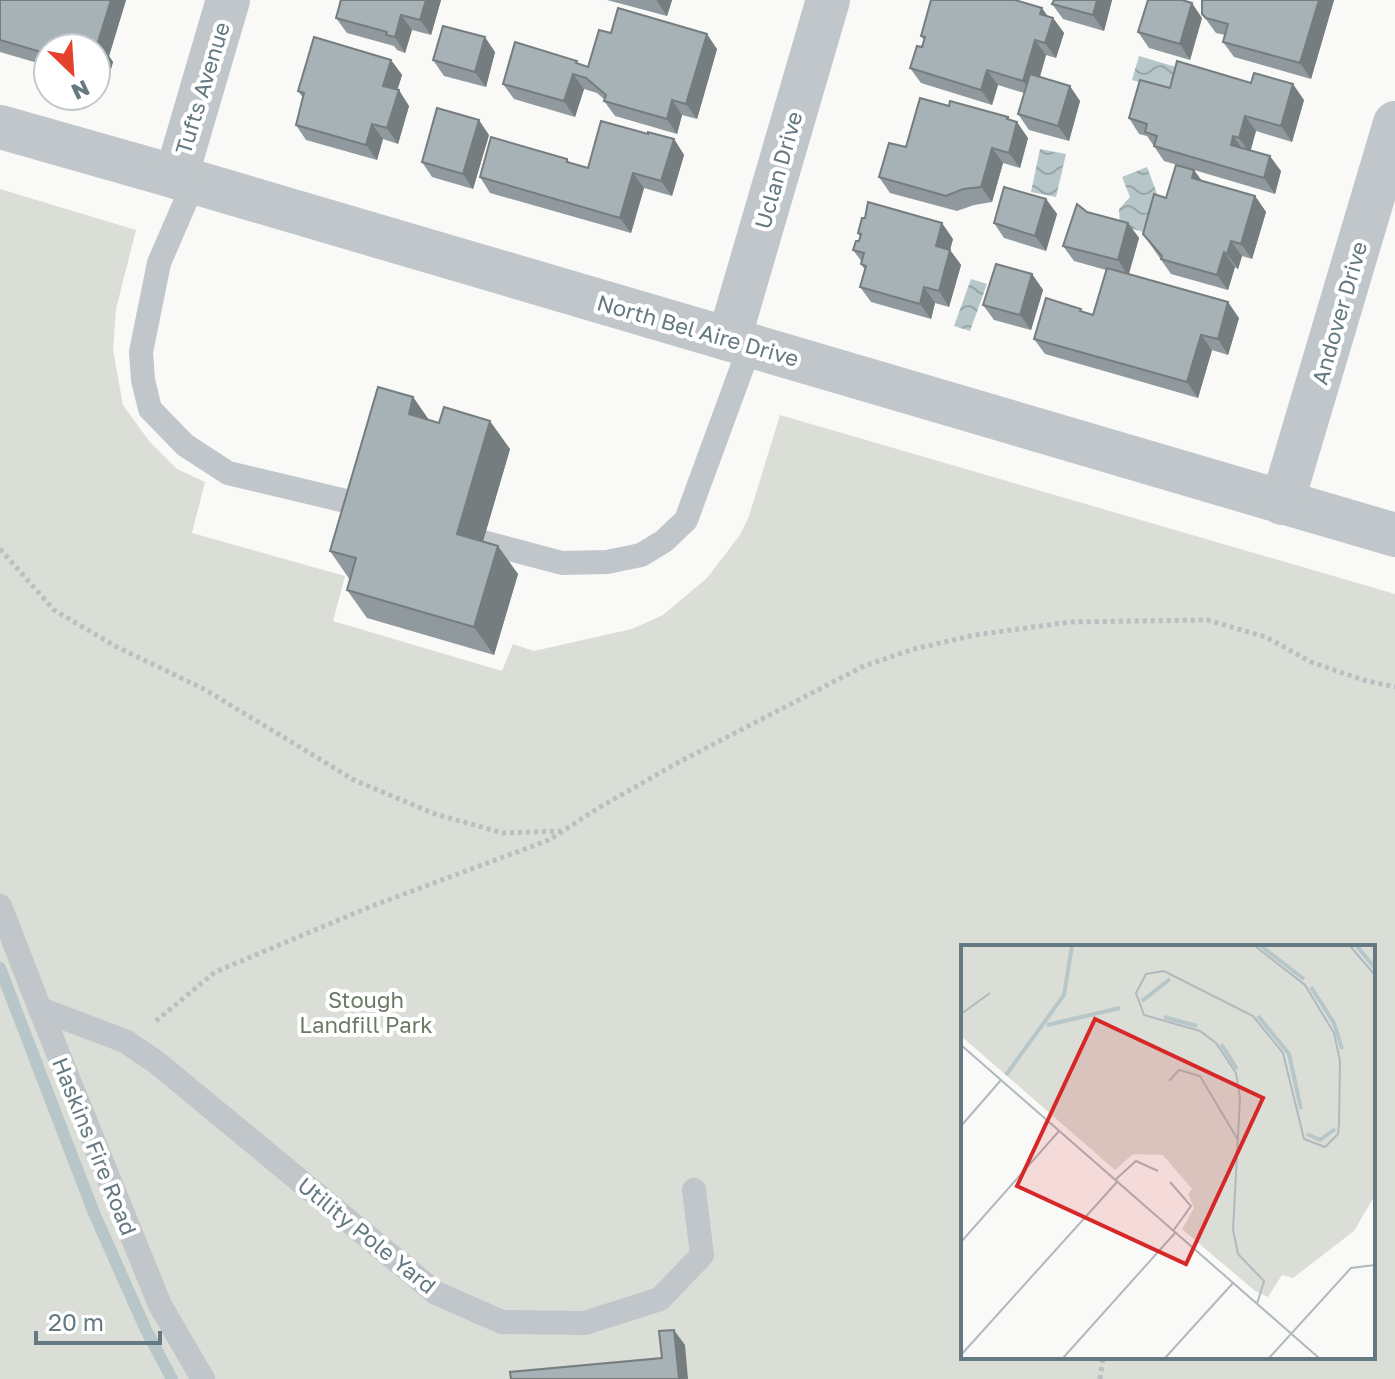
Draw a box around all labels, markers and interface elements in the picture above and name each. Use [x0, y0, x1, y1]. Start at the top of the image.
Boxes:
street label: Tufts Avenue [169, 19, 235, 157]
north arrow [32, 32, 112, 112]
text: N [67, 75, 94, 106]
street label: Uclan Drive [748, 108, 808, 232]
street label: Andover Drive [1306, 238, 1372, 388]
street label: North Bel Aire Drive [594, 288, 802, 372]
inset map [961, 945, 1375, 1359]
park label: Stough Landfill Park [299, 986, 433, 1038]
street label: Haskins Fire Road [47, 1053, 143, 1239]
street label: Utility Pole Yard [292, 1171, 442, 1299]
scale bar [36, 1295, 160, 1345]
text: 20 m [48, 1307, 104, 1336]

